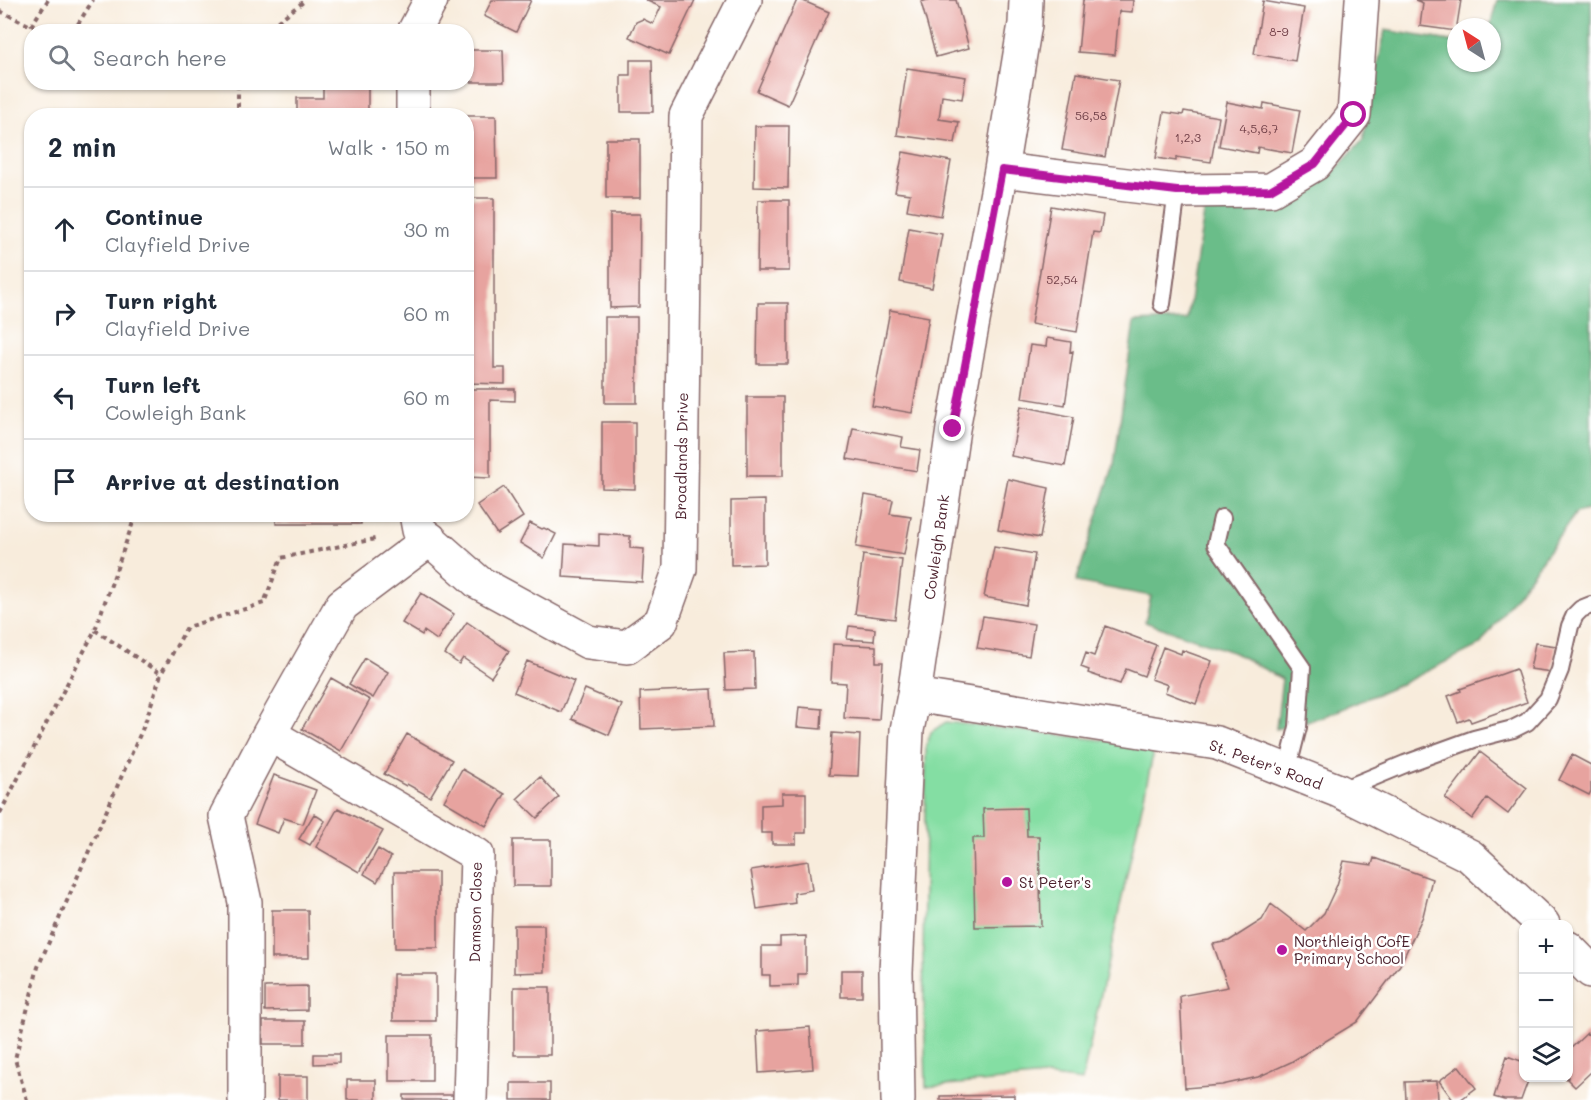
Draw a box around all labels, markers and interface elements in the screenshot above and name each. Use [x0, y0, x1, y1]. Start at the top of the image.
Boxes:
north arrow [1447, 18, 1501, 72]
house number: 8-9 [1269, 23, 1289, 39]
search box [24, 24, 474, 90]
icon: search [45, 41, 78, 74]
text: Search here [93, 43, 227, 72]
route start [1340, 101, 1366, 127]
house number: 56,58 [1075, 107, 1107, 123]
house number: 4,5,6,7 [1240, 120, 1279, 136]
house number: 1,2,3 [1175, 129, 1201, 145]
text: 2 min [48, 130, 116, 164]
text: Walk · 150 m [328, 134, 450, 160]
text: Continue [105, 202, 203, 231]
icon: ahead [48, 213, 81, 246]
text: 30 m [404, 216, 450, 242]
text: Clayfield Drive [105, 231, 250, 257]
house number: 52,54 [1046, 271, 1078, 287]
text: Turn right [105, 286, 217, 315]
icon: right [48, 297, 81, 330]
text: 60 m [403, 300, 450, 326]
text: Clayfield Drive [105, 315, 250, 341]
text: Turn left [105, 370, 201, 399]
icon: left [48, 381, 81, 414]
text: 60 m [403, 384, 450, 410]
street label: Broadlands Drive [670, 392, 692, 520]
text: Cowleigh Bank [105, 399, 246, 425]
route end [939, 415, 965, 441]
icon: arrive [48, 465, 81, 498]
text: Arrive at destination [105, 467, 340, 496]
street label: Cowleigh Bank [919, 493, 953, 601]
street label: St. Peter's Road [1207, 734, 1325, 794]
street label: Damson Close [464, 861, 486, 963]
place label: St Peter's [1019, 872, 1091, 892]
marker: St Peter's [1000, 875, 1014, 889]
map controls [1519, 920, 1573, 1082]
button: + [1519, 920, 1573, 974]
place label: Northleigh CofE Primary School [1294, 931, 1411, 968]
marker: Northleigh CofE Primary School [1275, 943, 1289, 957]
button: − [1519, 974, 1573, 1028]
button: layers [1519, 1028, 1573, 1082]

